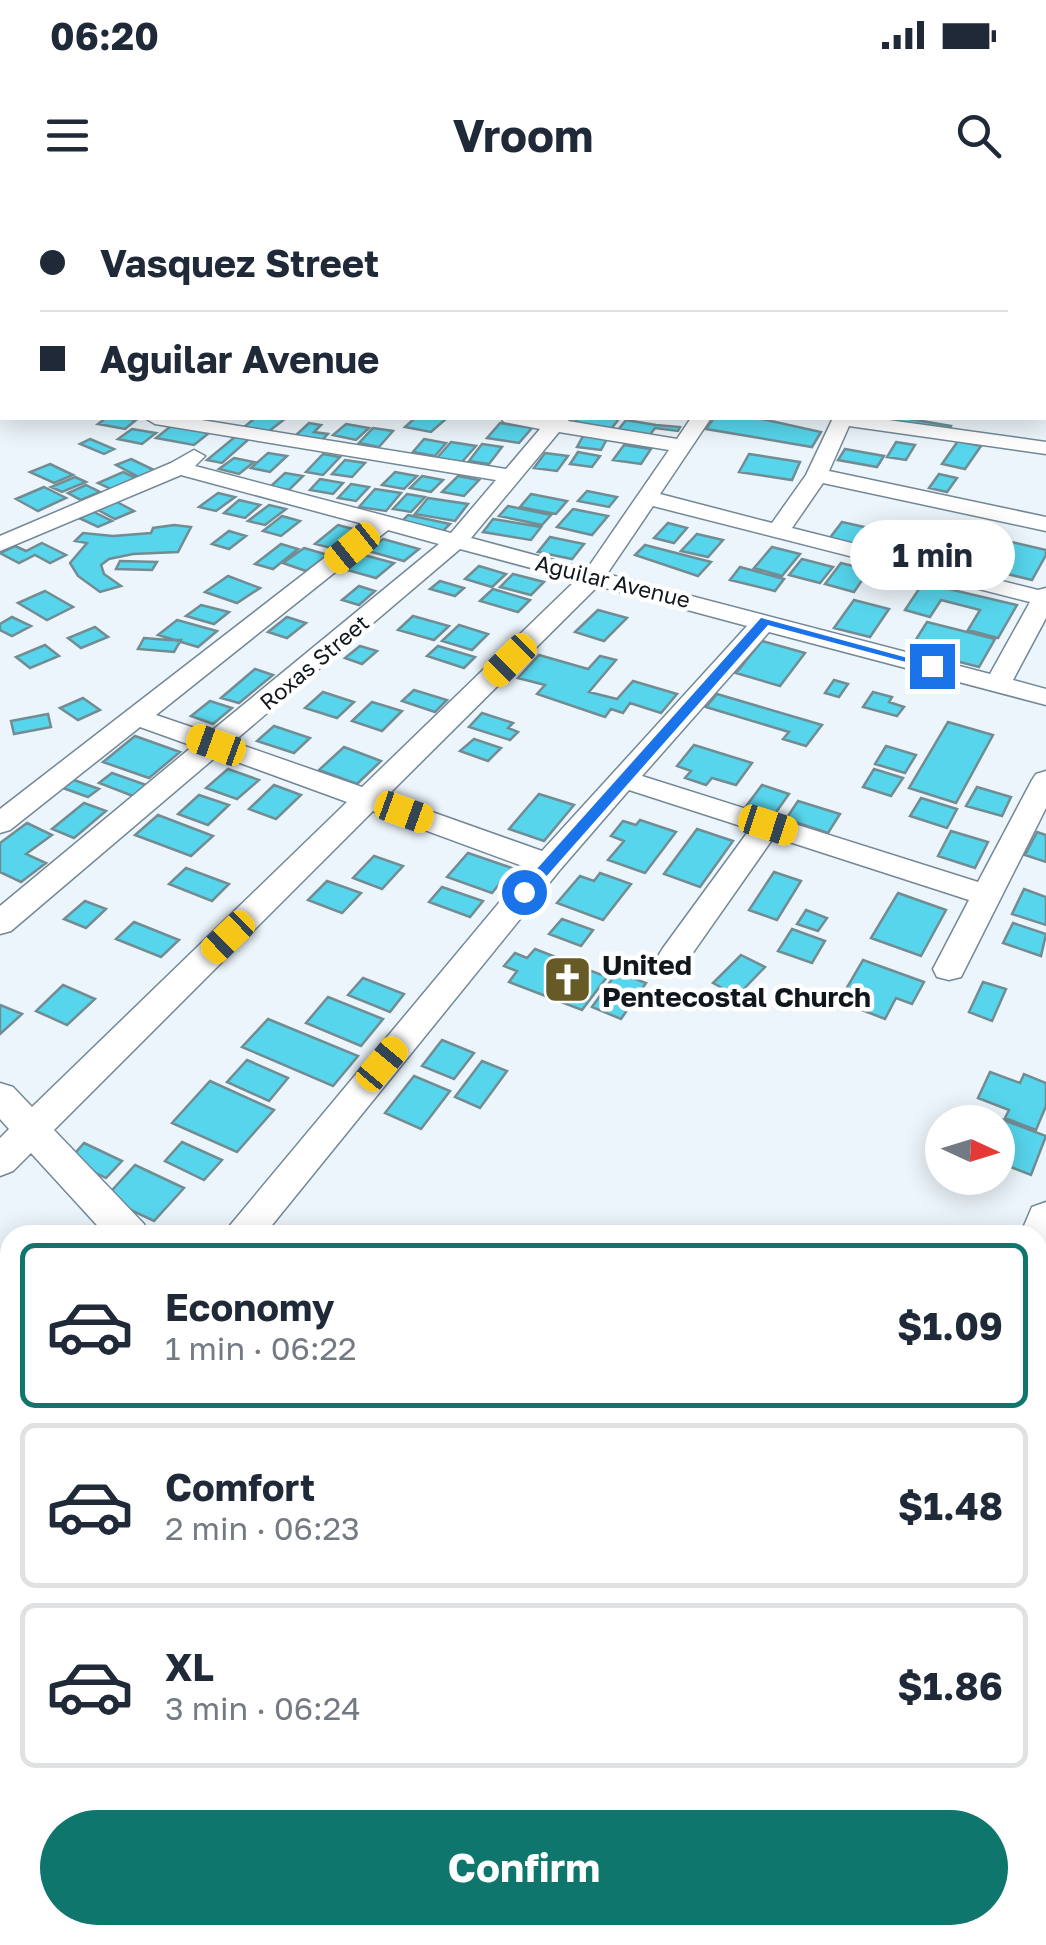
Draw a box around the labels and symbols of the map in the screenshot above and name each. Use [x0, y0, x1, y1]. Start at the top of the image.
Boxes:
car [319, 517, 385, 579]
callout: 1 min [850, 521, 1014, 591]
street label: Aguilar Avenue [533, 549, 693, 613]
street label: Roxas Street [254, 609, 374, 715]
car [478, 628, 542, 692]
route end [910, 644, 955, 689]
car [183, 721, 249, 769]
car [371, 788, 437, 836]
car [735, 801, 801, 849]
route start [502, 870, 547, 915]
car [196, 905, 260, 969]
place label: United Pentecostal Church [602, 948, 871, 1013]
church icon: United Pentecostal Church [541, 954, 593, 1006]
car [351, 1031, 413, 1097]
north arrow [925, 1105, 1015, 1195]

